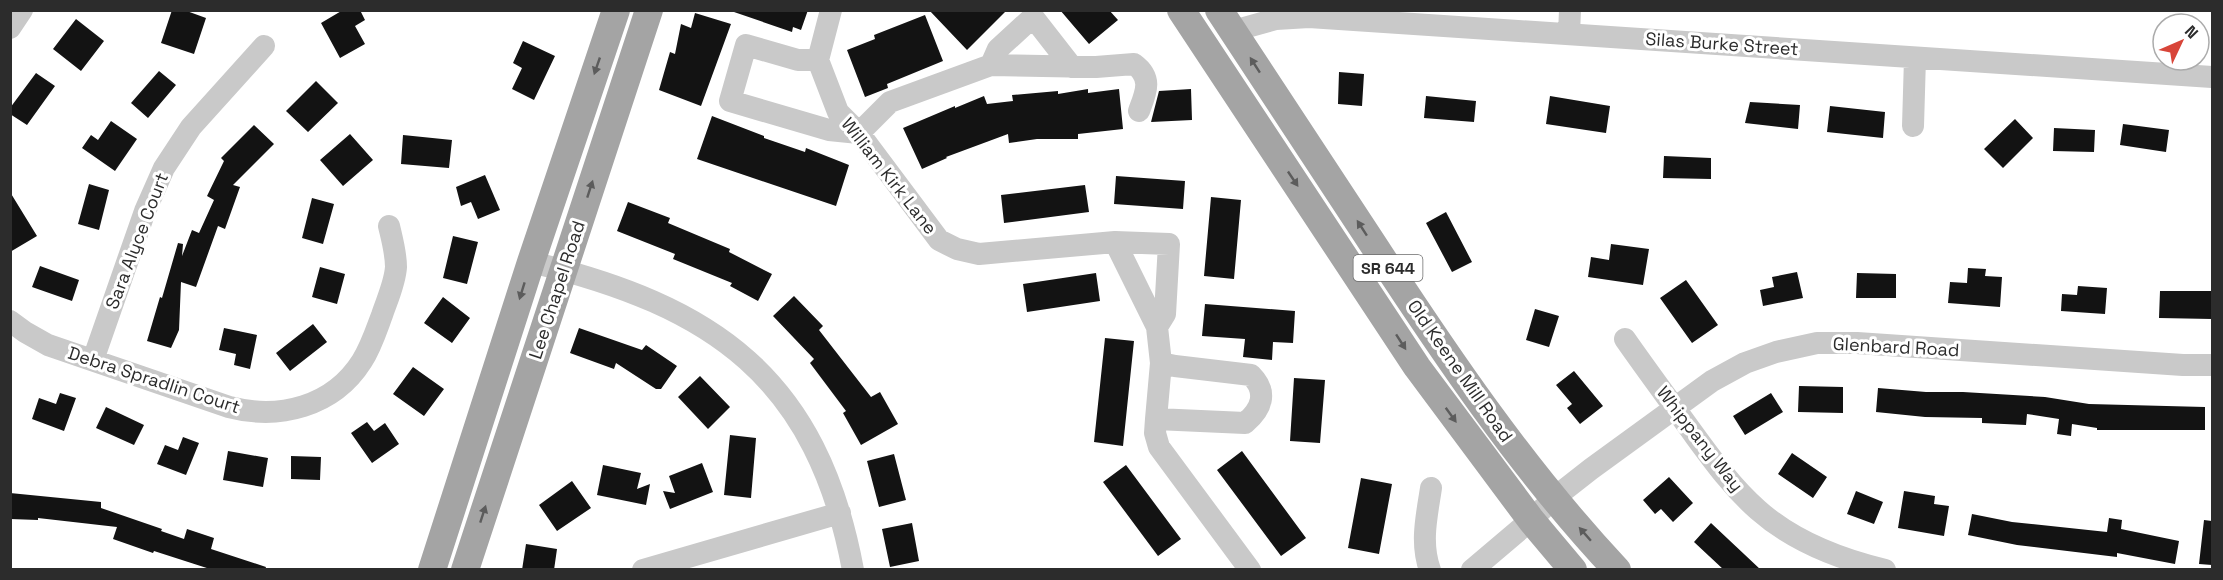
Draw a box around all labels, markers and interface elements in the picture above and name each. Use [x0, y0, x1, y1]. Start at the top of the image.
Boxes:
north arrow [2151, 12, 2211, 72]
text: N [2180, 21, 2203, 43]
street label: Silas Burke Street [1645, 27, 1799, 60]
one-way arrow [592, 57, 601, 75]
one-way arrow [1250, 57, 1261, 73]
street label: William Kirk Lane [837, 113, 942, 239]
street label: Sara Alyce Court [100, 169, 173, 312]
one-way arrow [1287, 171, 1299, 187]
one-way arrow [585, 180, 595, 198]
street label: Lee Chapel Road [523, 218, 590, 362]
one-way arrow [1356, 220, 1368, 236]
road number: SR 644 [1354, 255, 1422, 281]
one-way arrow [517, 282, 526, 300]
street label: Old Keene Mill Road [1403, 295, 1518, 446]
street label: Glenbard Road [1832, 332, 1960, 361]
one-way arrow [1395, 334, 1406, 350]
street label: Debra Spradlin Court [65, 341, 243, 418]
street label: Whippany Way [1652, 381, 1749, 496]
one-way arrow [1445, 406, 1457, 422]
one-way arrow [479, 505, 489, 523]
one-way arrow [1579, 527, 1592, 542]

